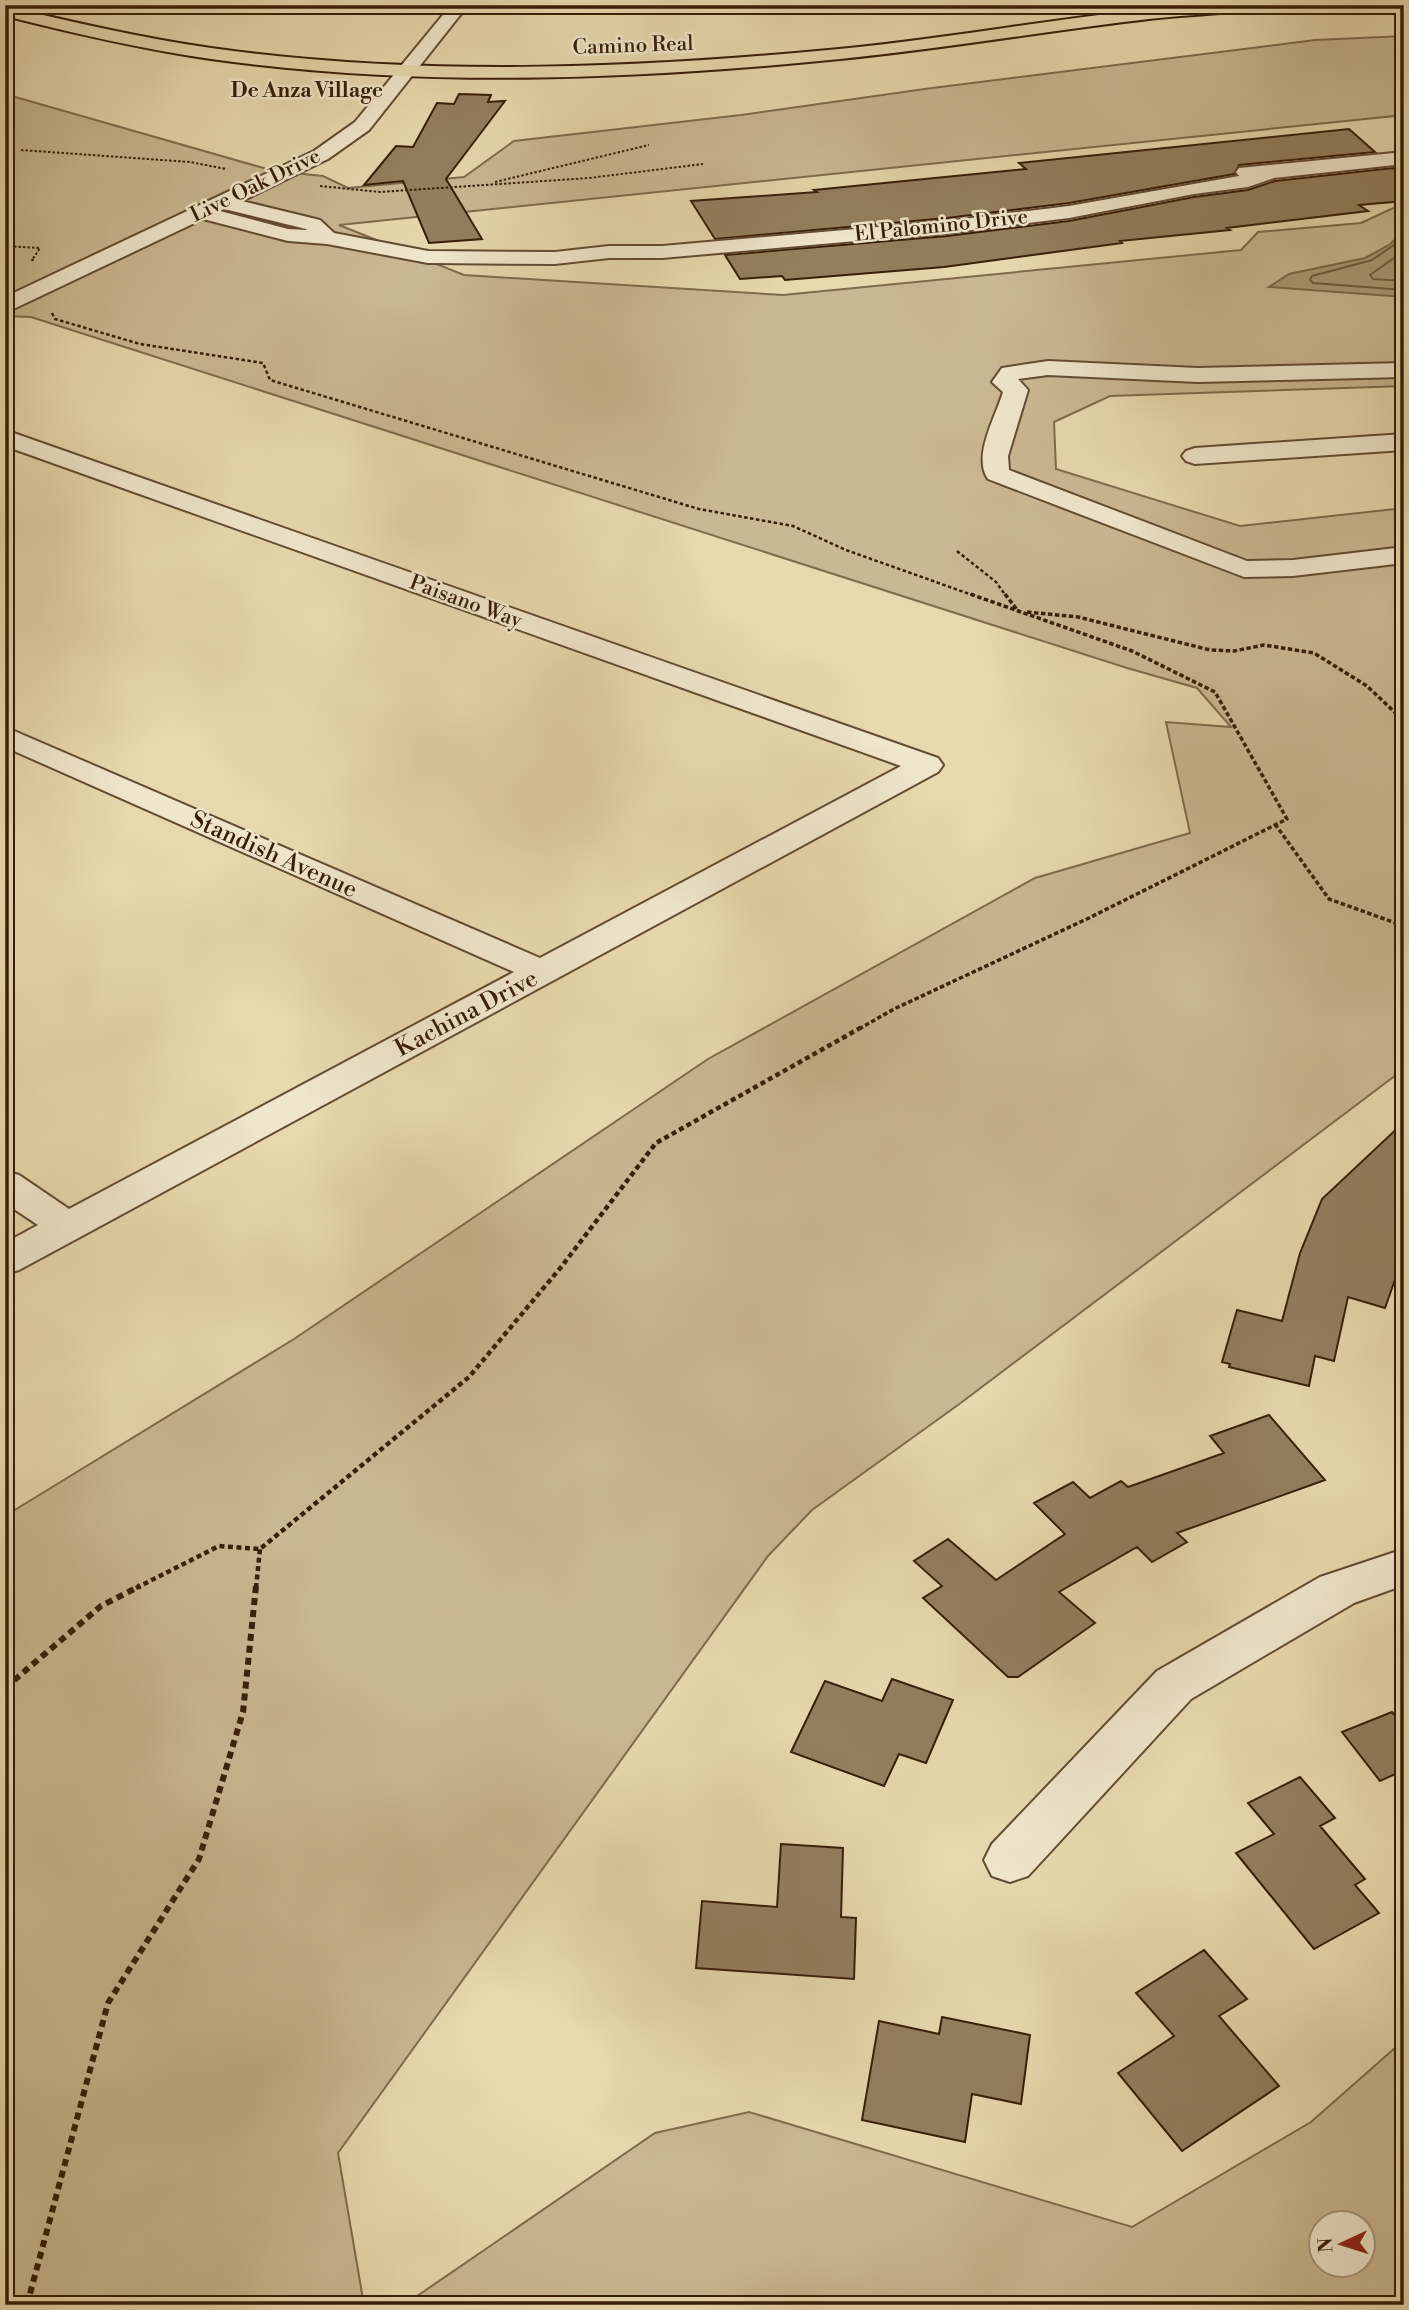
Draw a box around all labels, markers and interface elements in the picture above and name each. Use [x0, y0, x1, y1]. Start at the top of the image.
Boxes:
street label: Camino Real [572, 31, 694, 61]
district label: De Anza Village [231, 78, 383, 104]
street label: Live Oak Drive [186, 143, 325, 229]
street label: El Palomino Drive [853, 204, 1029, 248]
street label: Paisano Way [406, 570, 526, 635]
street label: Standish Avenue [185, 805, 362, 905]
street label: Kachina Drive [390, 964, 543, 1064]
north arrow [1308, 2208, 1378, 2278]
text: N [1314, 2237, 1339, 2253]

